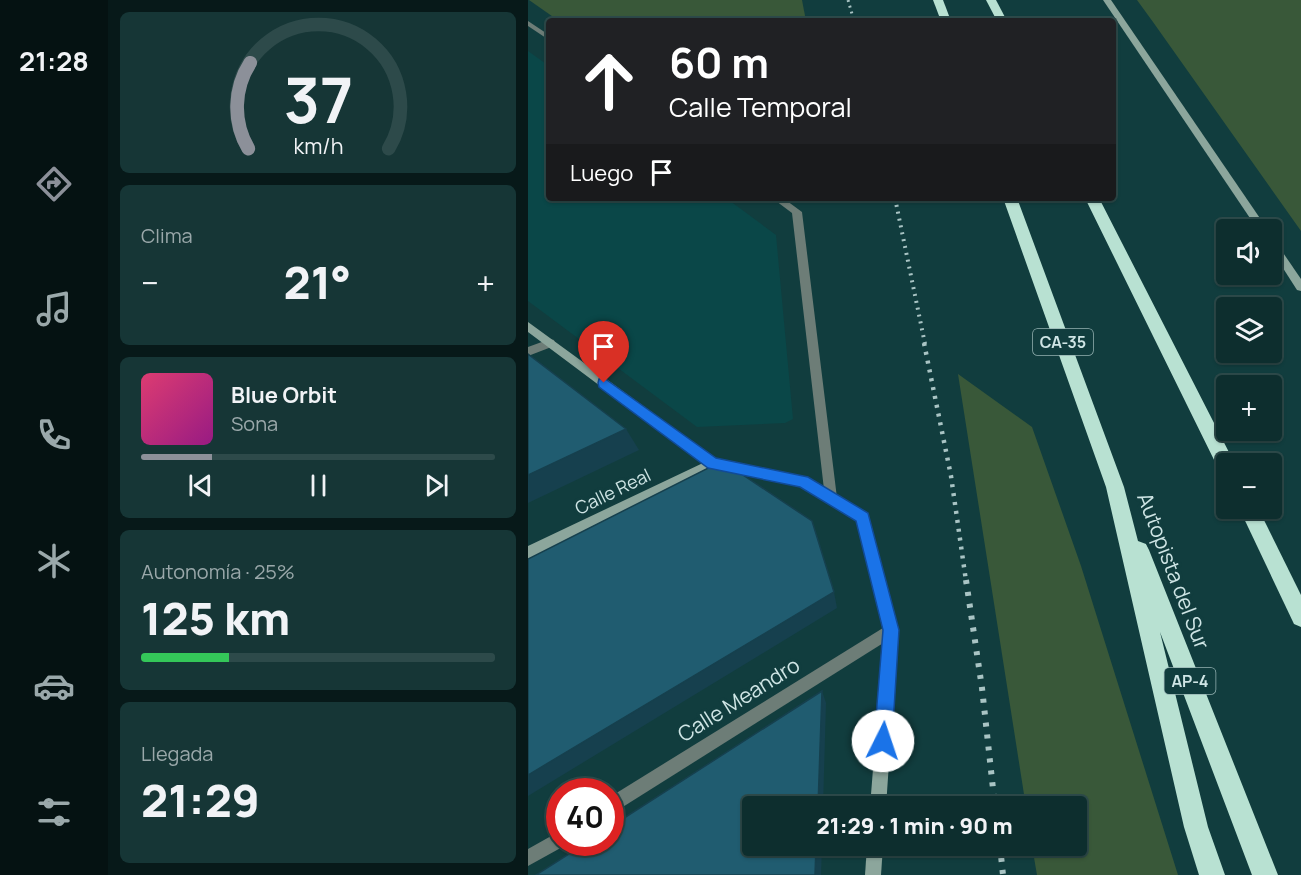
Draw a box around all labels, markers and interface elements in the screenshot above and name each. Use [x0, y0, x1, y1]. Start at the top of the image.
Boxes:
text: 60 m [669, 33, 769, 91]
text: 21:28 [19, 42, 89, 79]
icon: ahead [570, 42, 648, 120]
text: 37 [283, 56, 353, 142]
text: Calle Temporal [669, 88, 852, 125]
text: km/h [293, 132, 343, 161]
icon: arrive [645, 156, 678, 189]
text: Luego [570, 158, 633, 188]
icon: directions [33, 163, 75, 205]
map controls [1216, 219, 1282, 519]
button: sound [1216, 219, 1282, 285]
text: Clima [141, 222, 193, 249]
text: 21° [283, 251, 351, 313]
text: − [141, 260, 159, 305]
text: + [476, 260, 495, 305]
icon: music [33, 288, 75, 330]
button: layers [1216, 297, 1282, 363]
pin [578, 321, 629, 383]
road number: CA-35 [1033, 329, 1093, 355]
icon: arrive [587, 330, 620, 363]
button: + [1216, 375, 1282, 441]
text: Blue Orbit [231, 380, 337, 410]
text: Sona [231, 410, 278, 437]
icon: phone [33, 414, 75, 456]
button: − [1216, 453, 1282, 519]
street label: Calle Real [571, 462, 654, 520]
icon: previous [184, 469, 217, 502]
icon: pause [302, 469, 335, 502]
icon: next [420, 469, 453, 502]
street label: Autopista del Sur [1131, 488, 1217, 653]
icon: climate [33, 540, 75, 582]
text: Autonomía · 25% [141, 558, 295, 585]
text: 125 km [141, 587, 290, 649]
street label: Calle Meandro [672, 650, 805, 748]
icon: car [33, 665, 75, 707]
road number: AP-4 [1164, 668, 1216, 694]
position arrow [851, 709, 915, 773]
text: Llegada [141, 740, 213, 767]
text: 21:29 [141, 769, 260, 831]
speed limit sign: 40 [546, 778, 624, 856]
icon: filters [33, 791, 75, 833]
text: 21:29 · 1 min · 90 m [816, 811, 1013, 841]

